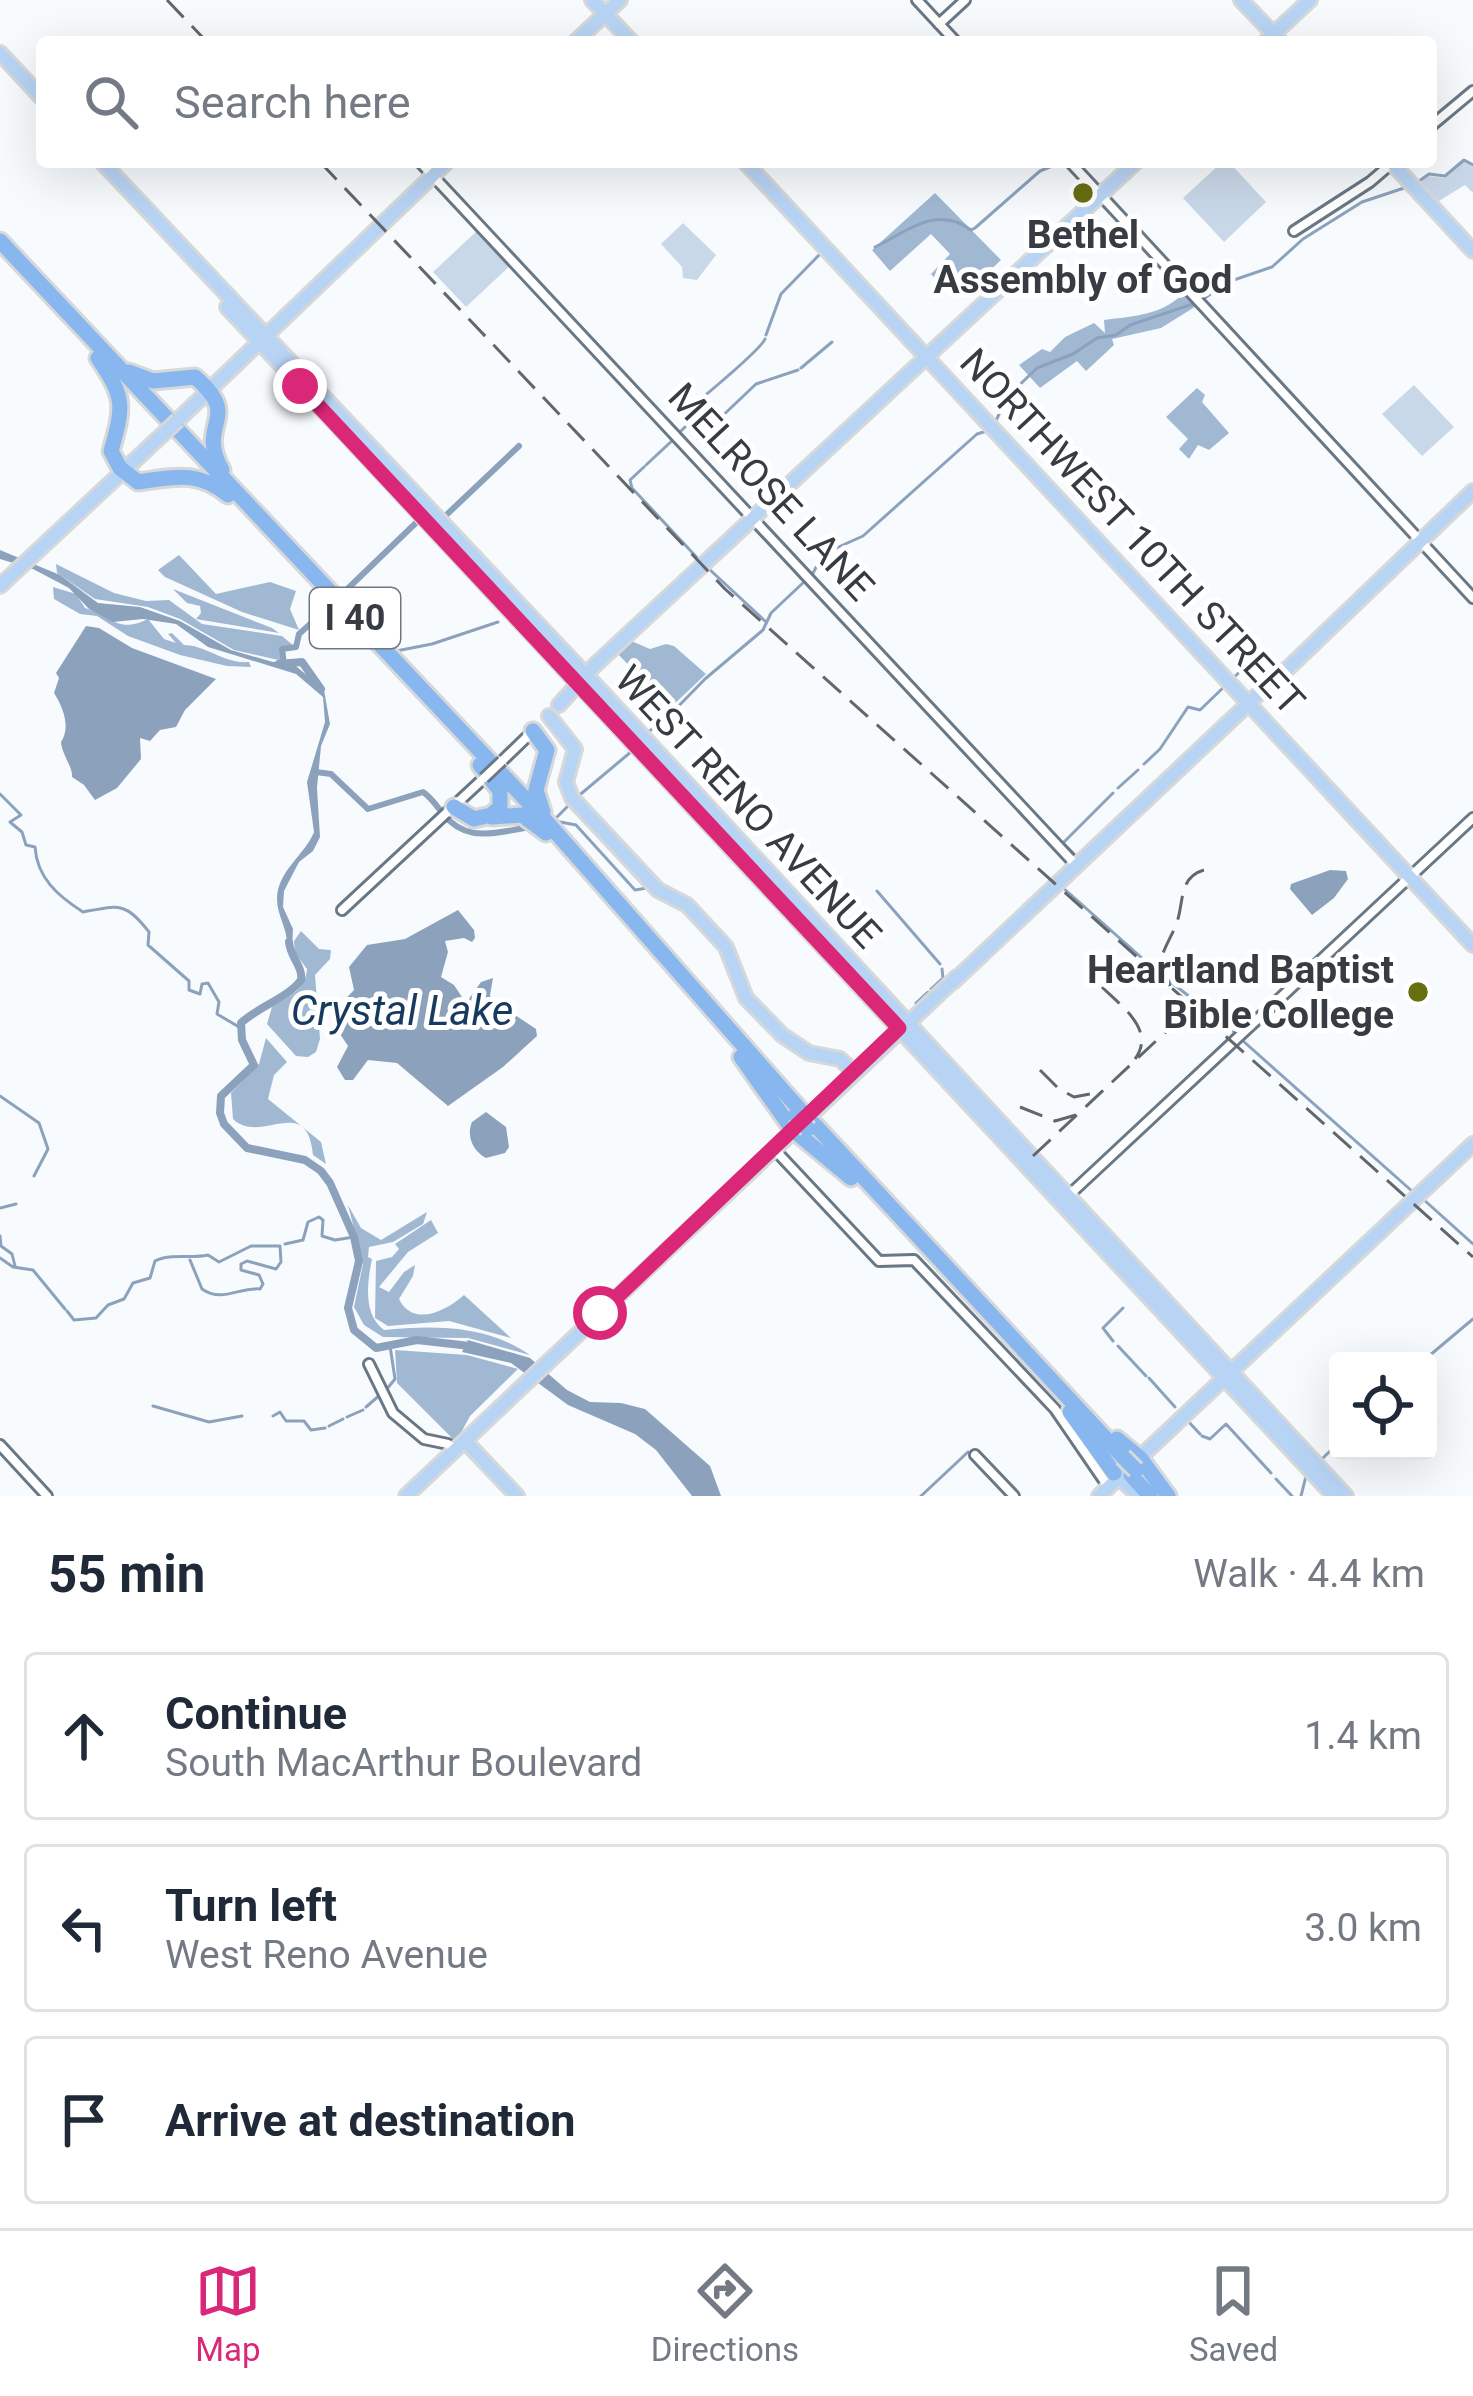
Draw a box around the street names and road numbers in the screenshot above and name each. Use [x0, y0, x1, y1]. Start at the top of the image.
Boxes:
street label: NORTHWEST 10TH STREET [950, 340, 1314, 724]
street label: MELROSE LANE [659, 374, 883, 610]
road number: I 40 [310, 588, 400, 648]
street label: WEST RENO AVENUE [605, 656, 891, 958]

